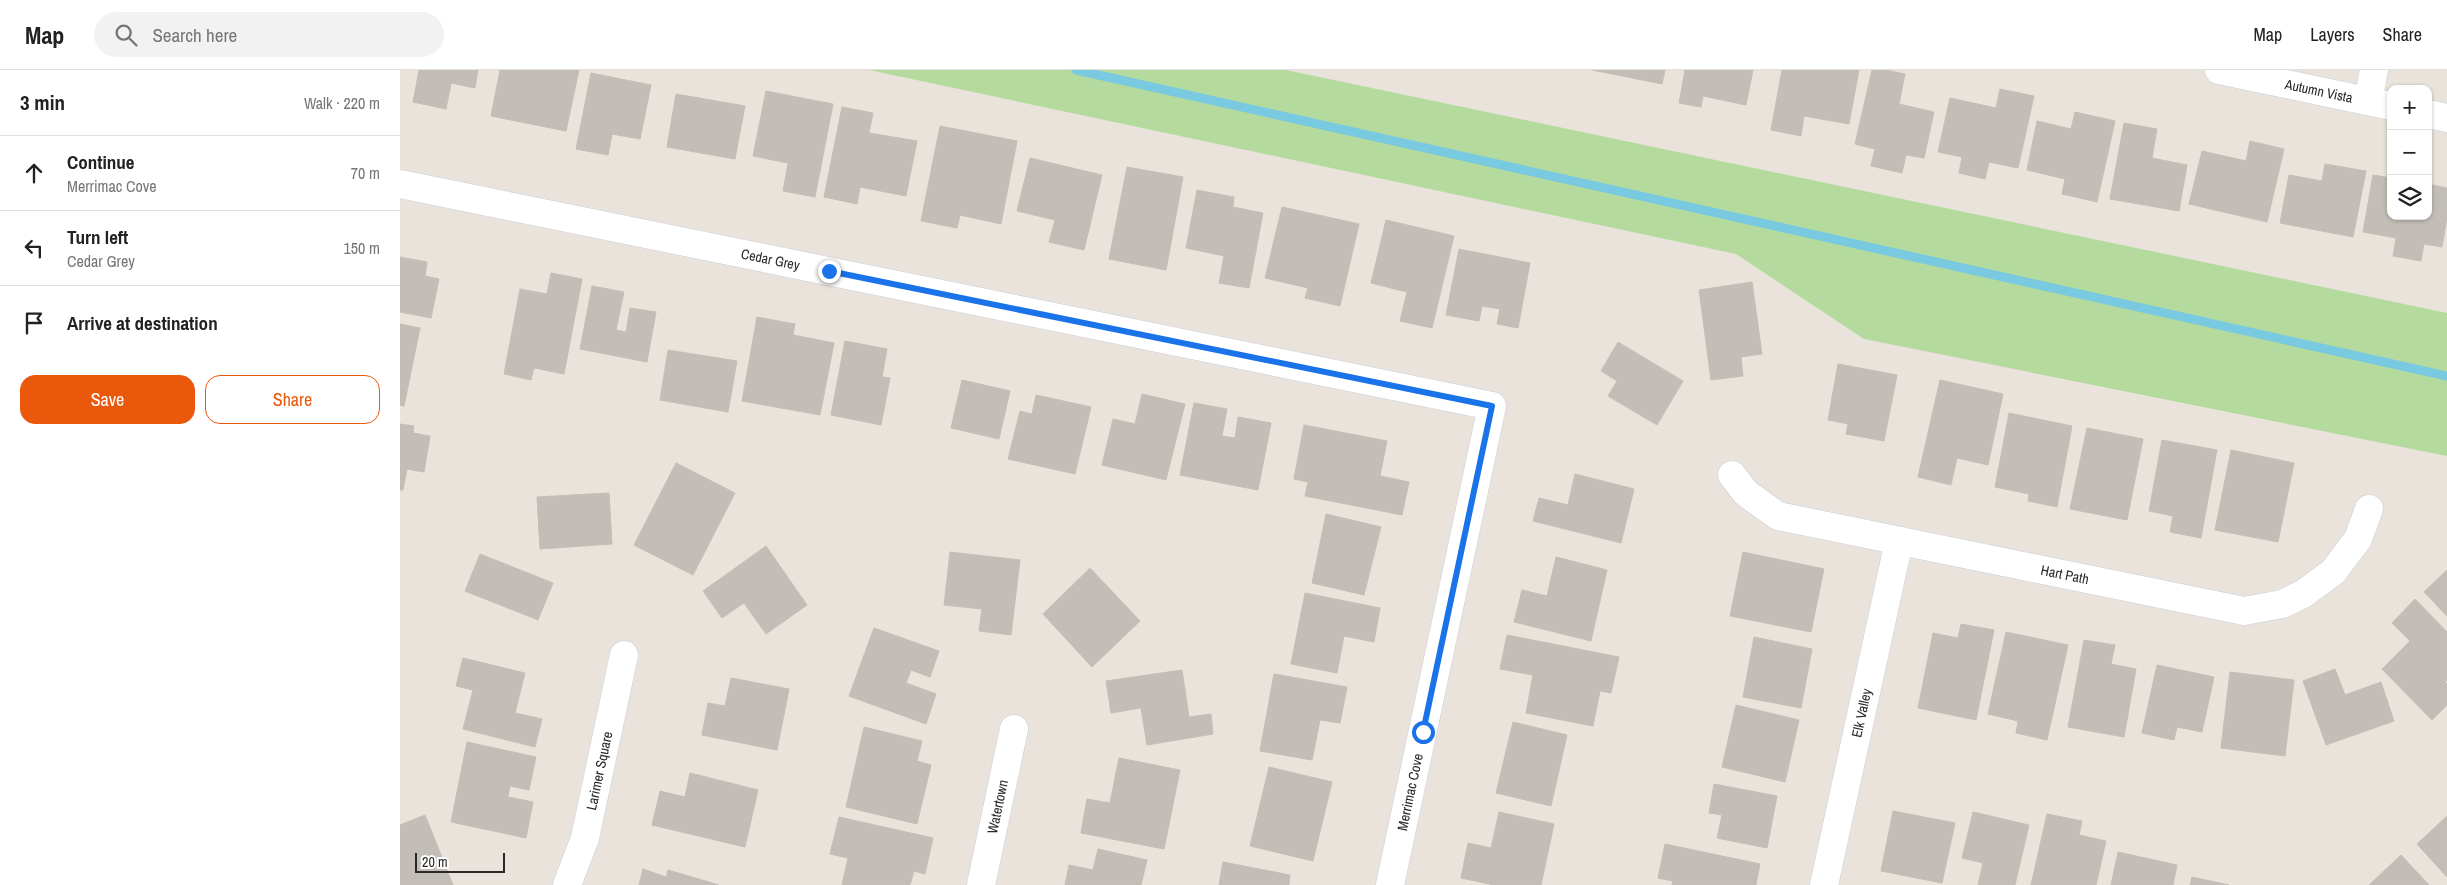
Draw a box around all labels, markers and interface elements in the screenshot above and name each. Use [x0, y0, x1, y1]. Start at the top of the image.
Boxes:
search box [94, 12, 444, 57]
text: Map [25, 19, 64, 51]
icon: search [112, 21, 140, 49]
text: Search here [152, 22, 237, 48]
text: Map [2254, 22, 2282, 47]
text: Layers [2310, 22, 2355, 47]
text: Share [2383, 22, 2422, 47]
street label: Autumn Vista [2282, 75, 2355, 107]
map controls [2387, 85, 2432, 220]
button: + [2387, 85, 2432, 130]
text: 3 min [20, 88, 65, 117]
text: Walk · 220 m [304, 92, 380, 114]
button: − [2387, 130, 2432, 175]
text: Continue [67, 149, 135, 175]
icon: ahead [20, 159, 48, 187]
text: 70 m [351, 162, 380, 184]
text: Merrimac Cove [67, 175, 157, 197]
button: layers [2387, 175, 2432, 220]
text: Turn left [67, 224, 128, 250]
icon: left [20, 234, 48, 262]
text: 150 m [344, 237, 380, 259]
street label: Cedar Grey [740, 245, 802, 274]
text: Cedar Grey [67, 250, 135, 272]
route end [818, 260, 841, 283]
icon: arrive [20, 309, 48, 337]
text: Arrive at destination [67, 310, 218, 336]
button: Save [20, 375, 195, 424]
button: Share [205, 375, 380, 424]
street label: Hart Path [2039, 561, 2090, 588]
street label: Elk Valley [1847, 687, 1876, 739]
route start [1412, 721, 1435, 744]
street label: Larimer Square [582, 730, 616, 812]
street label: Merrimac Cove [1393, 752, 1427, 832]
street label: Watertown [983, 778, 1012, 835]
scale bar [415, 850, 505, 873]
text: 20 m [422, 853, 448, 871]

